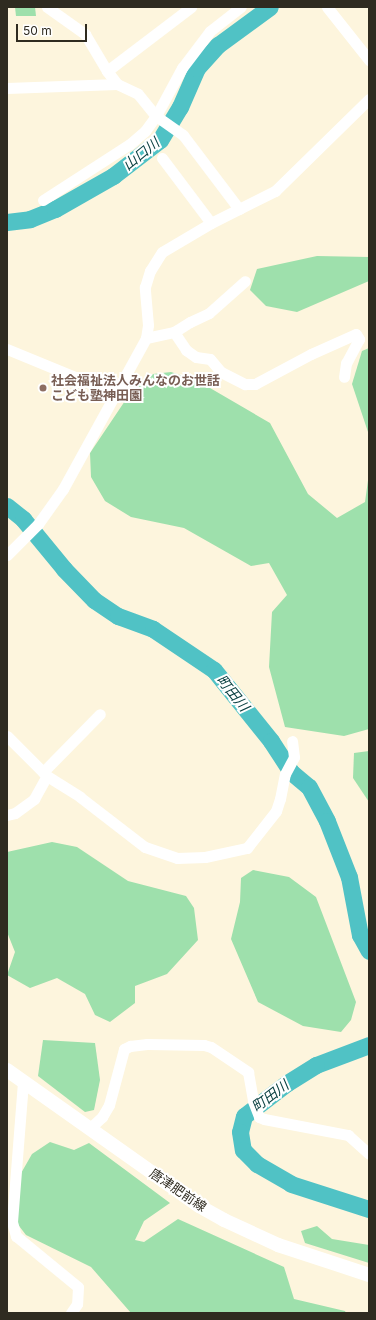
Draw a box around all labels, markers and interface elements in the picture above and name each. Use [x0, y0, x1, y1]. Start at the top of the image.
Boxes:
scale bar [18, 16, 89, 42]
text: 50 m [23, 23, 52, 38]
water label: 山口川 [119, 134, 163, 174]
place label: 社会福祉法人みんなのお世話 こども塾神田園 [51, 373, 220, 404]
marker: 社会福祉法人みんなのお世話 こども塾神田園 [38, 383, 48, 393]
water label: 町田川 [213, 671, 253, 715]
water label: 町田川 [248, 1077, 292, 1115]
street label: 唐津肥前線 [147, 1165, 209, 1215]

